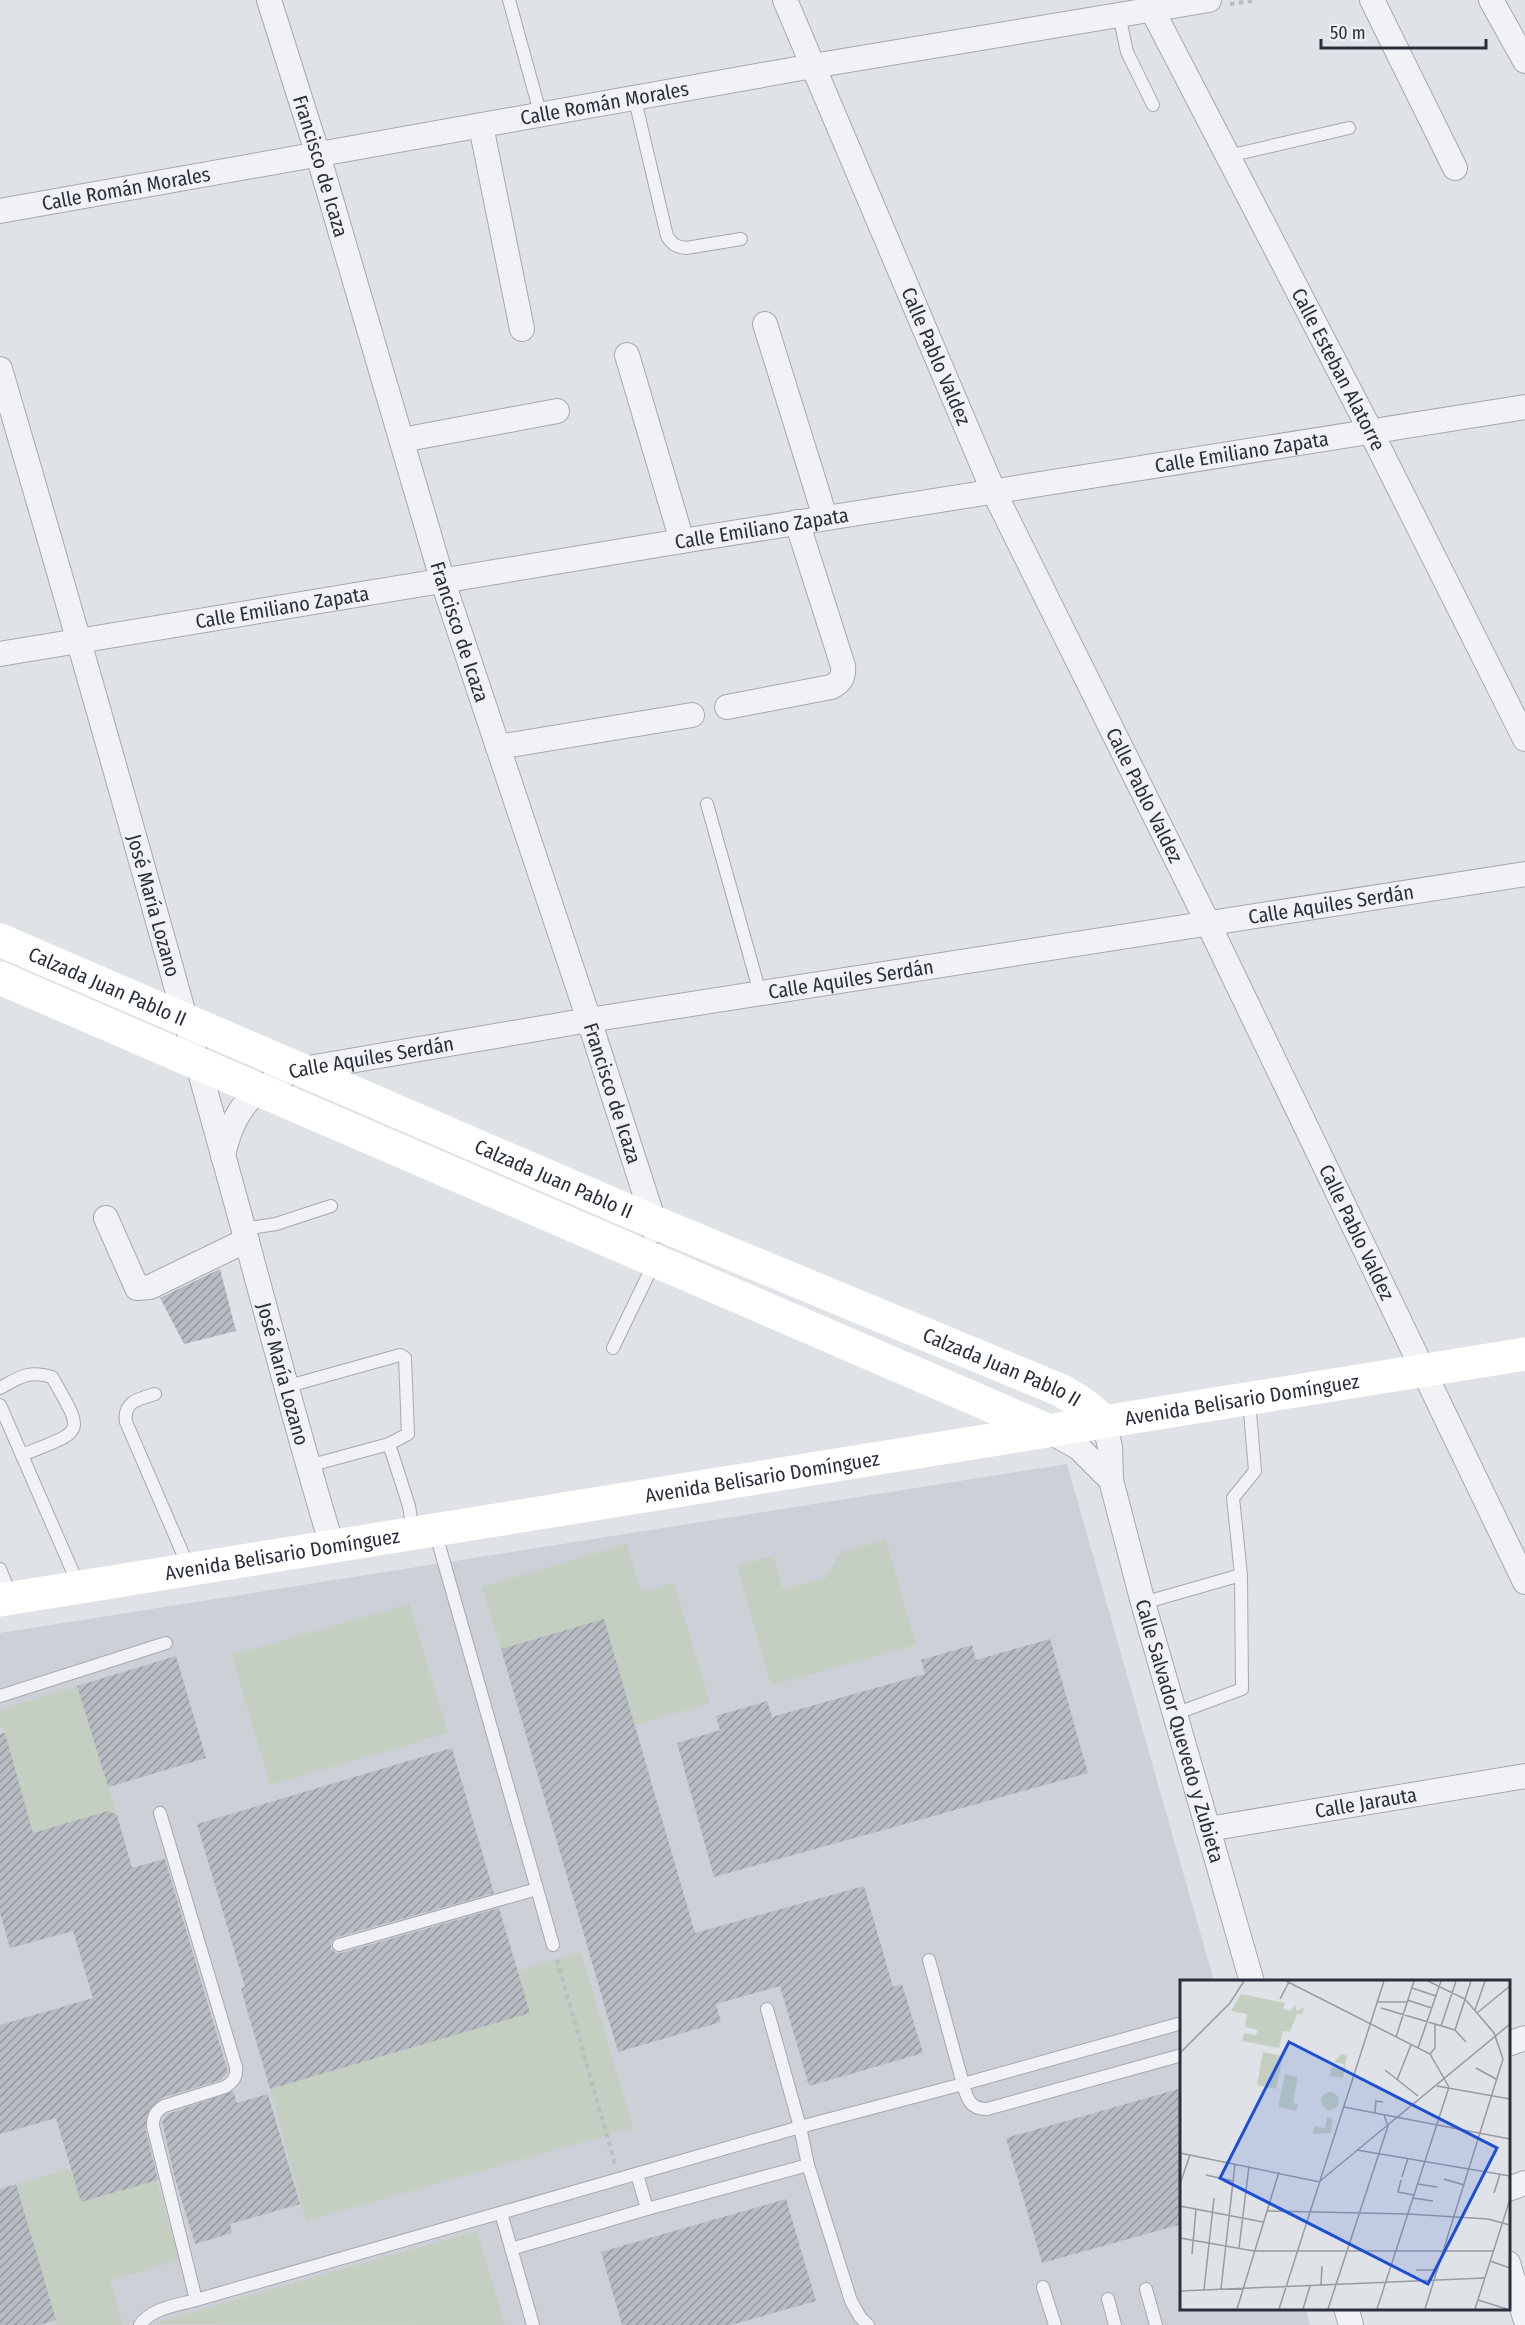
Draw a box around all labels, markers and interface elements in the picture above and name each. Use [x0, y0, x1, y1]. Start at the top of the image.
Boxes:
scale bar [1321, 12, 1486, 50]
text: 50 m [1330, 22, 1366, 44]
street label: Calle Román Morales [518, 76, 691, 130]
street label: Francisco de Icaza [288, 92, 353, 240]
street label: Calle Román Morales [40, 162, 212, 215]
street label: Calle Pablo Valdez [896, 284, 976, 429]
street label: Calle Esteban Alatorre [1286, 284, 1390, 455]
street label: Calle Emiliano Zapata [1153, 426, 1330, 478]
street label: Calle Emiliano Zapata [673, 503, 850, 554]
street label: Francisco de Icaza [426, 559, 494, 705]
street label: Calle Emiliano Zapata [194, 581, 371, 633]
street label: Calle Pablo Valdez [1101, 724, 1188, 867]
street label: José María Lozano [122, 831, 185, 980]
street label: Calle Aquiles Serdán [1247, 880, 1415, 929]
street label: Calzada Juan Pablo II [25, 942, 190, 1031]
street label: Calle Aquiles Serdán [766, 954, 935, 1004]
street label: Francisco de Icaza [579, 1020, 646, 1167]
street label: Calle Aquiles Serdán [285, 1031, 456, 1084]
street label: Calzada Juan Pablo II [471, 1134, 636, 1223]
street label: Calle Pablo Valdez [1314, 1161, 1400, 1304]
street label: José María Lozano [252, 1300, 314, 1448]
street label: Calzada Juan Pablo II [919, 1323, 1085, 1412]
street label: Avenida Belisario Domínguez [1123, 1369, 1361, 1430]
street label: Avenida Belisario Domínguez [643, 1446, 881, 1508]
street label: Avenida Belisario Domínguez [163, 1524, 401, 1585]
street label: Calle Salvador Quevedo y Zubieta [1131, 1596, 1229, 1866]
street label: Calle Jarauta [1313, 1782, 1418, 1823]
inset map [1180, 1980, 1510, 2310]

